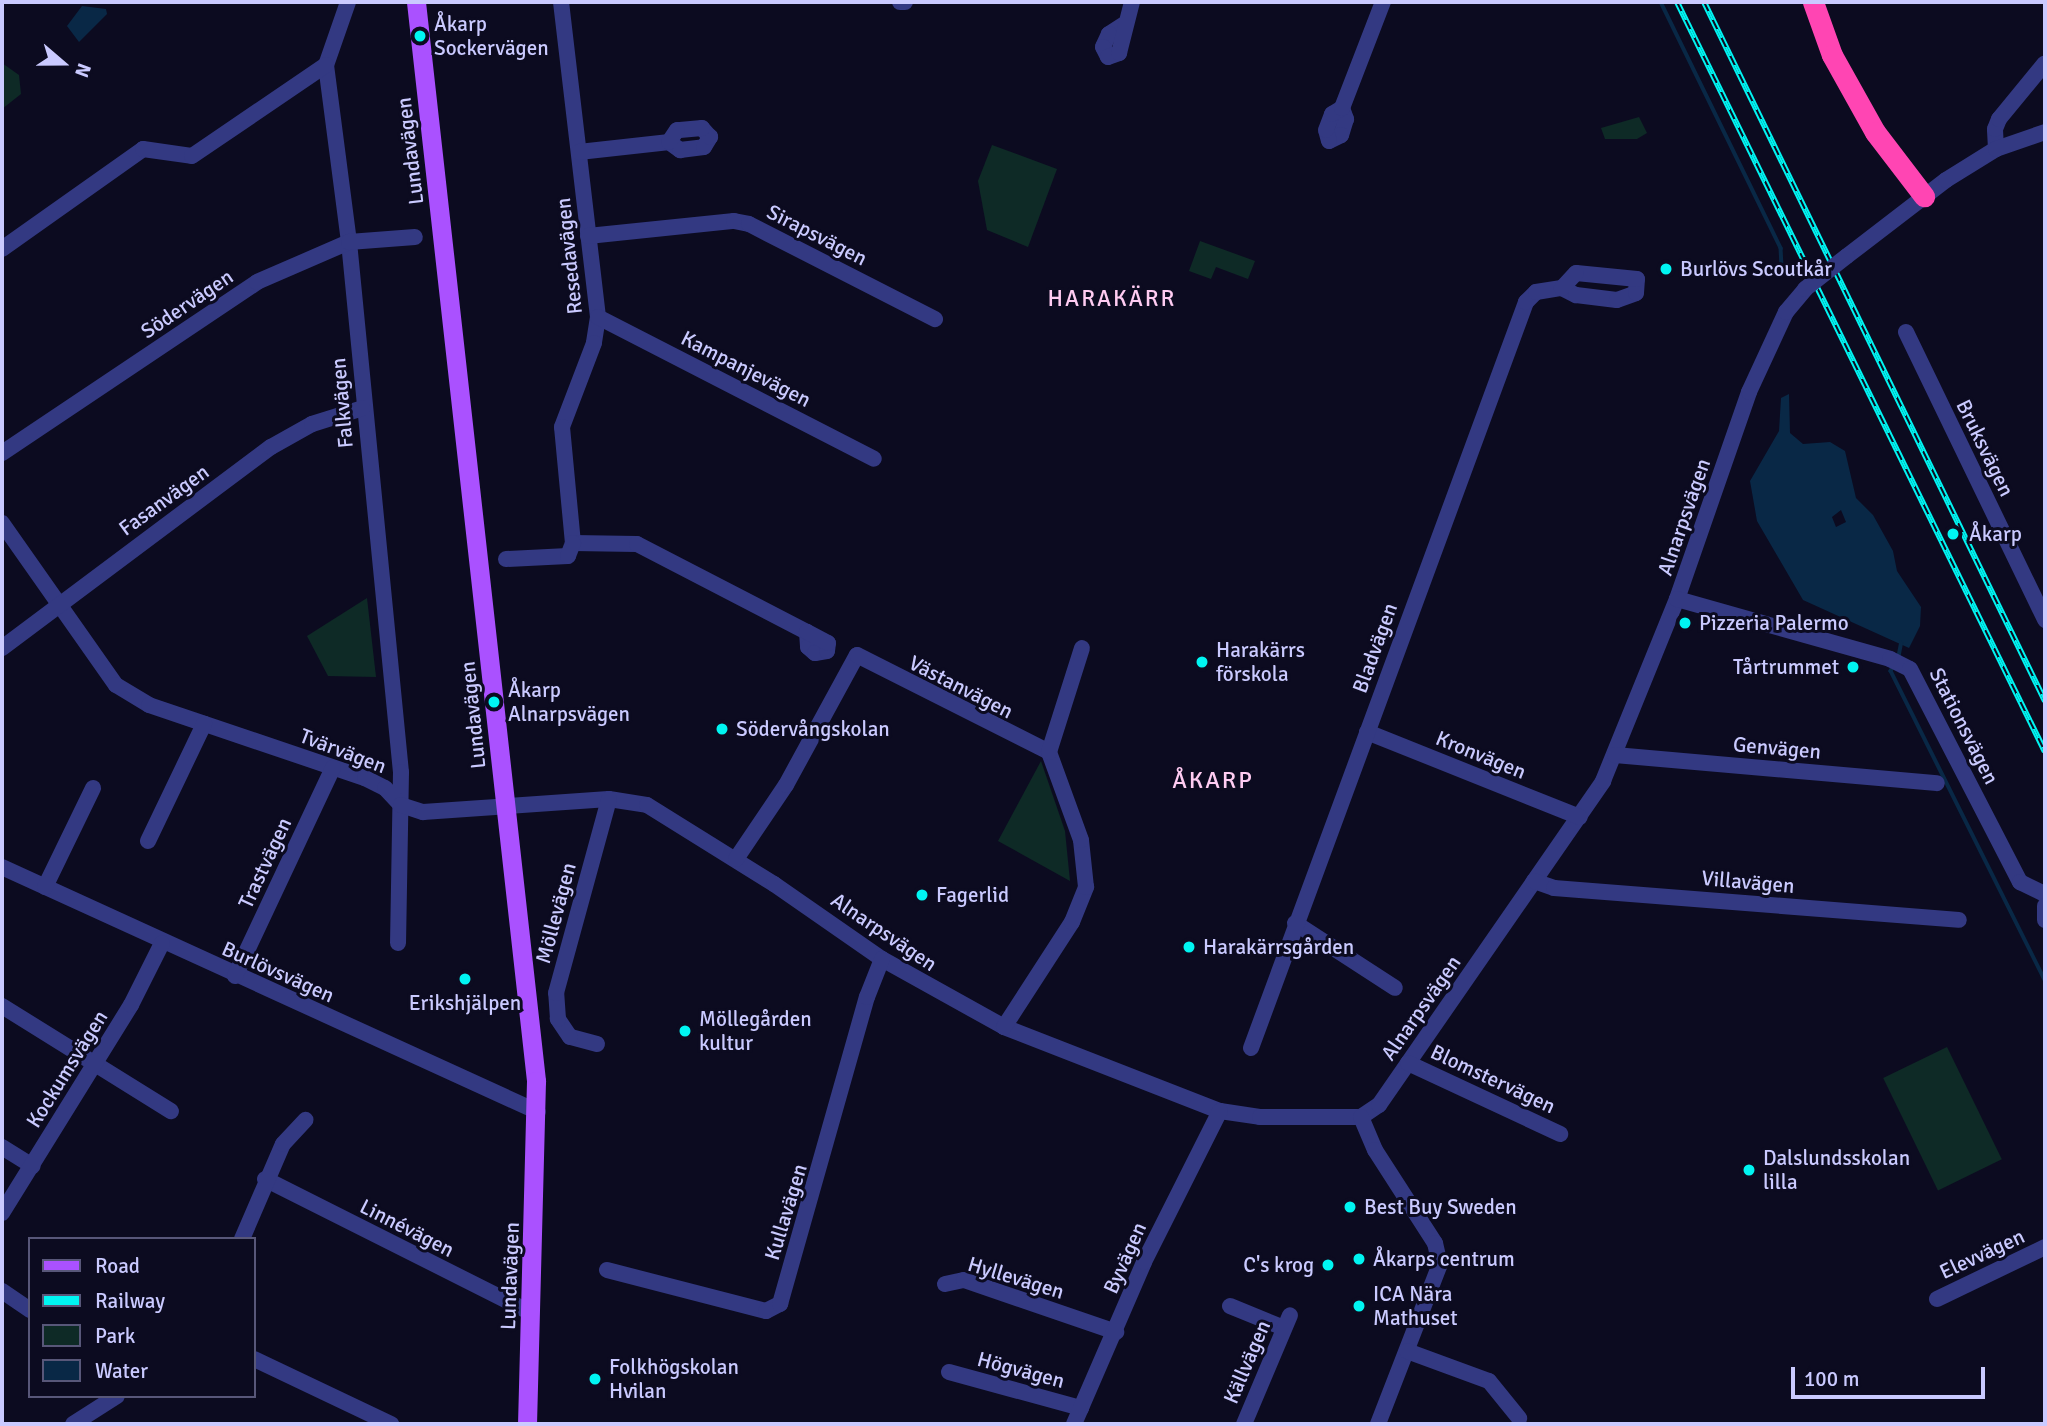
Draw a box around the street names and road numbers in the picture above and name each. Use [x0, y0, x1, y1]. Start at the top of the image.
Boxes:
street label: Lundavägen [391, 96, 429, 206]
street label: Resedavägen [550, 196, 588, 316]
street label: Sirapsvägen [763, 199, 871, 271]
street label: Södervägen [136, 264, 238, 344]
street label: Kampanjevägen [677, 325, 815, 413]
street label: Falkvägen [325, 357, 359, 449]
street label: Bruksvägen [1951, 396, 2019, 500]
street label: Alnarpsvägen [1652, 455, 1716, 579]
street label: Fasanvägen [114, 459, 214, 541]
street label: Bladvägen [1347, 600, 1403, 696]
street label: Västanvägen [905, 650, 1017, 724]
street label: Lundavägen [455, 660, 491, 770]
street label: Stationsvägen [1924, 664, 2004, 788]
street label: Tvärvägen [296, 723, 390, 779]
street label: Kronvägen [1432, 726, 1530, 784]
street label: Genvägen [1732, 732, 1822, 764]
street label: Trastvägen [233, 814, 297, 912]
street label: Möllevägen [530, 860, 582, 966]
street label: Villavägen [1700, 865, 1796, 899]
street label: Alnarpsvägen [826, 887, 942, 977]
street label: Burlövsvägen [218, 936, 338, 1008]
street label: Alnarpsvägen [1376, 951, 1466, 1065]
street label: Kockumsvägen [21, 1006, 113, 1132]
street label: Blomstervägen [1427, 1039, 1559, 1119]
street label: Kullavägen [759, 1161, 813, 1263]
street label: Linnévägen [356, 1193, 458, 1263]
street label: Byvägen [1098, 1218, 1152, 1298]
street label: Lundavägen [496, 1222, 524, 1330]
street label: Elevvägen [1936, 1223, 2028, 1285]
street label: Hyllevägen [965, 1251, 1067, 1305]
street label: Källvägen [1218, 1316, 1276, 1408]
street label: Högvägen [975, 1346, 1067, 1394]

